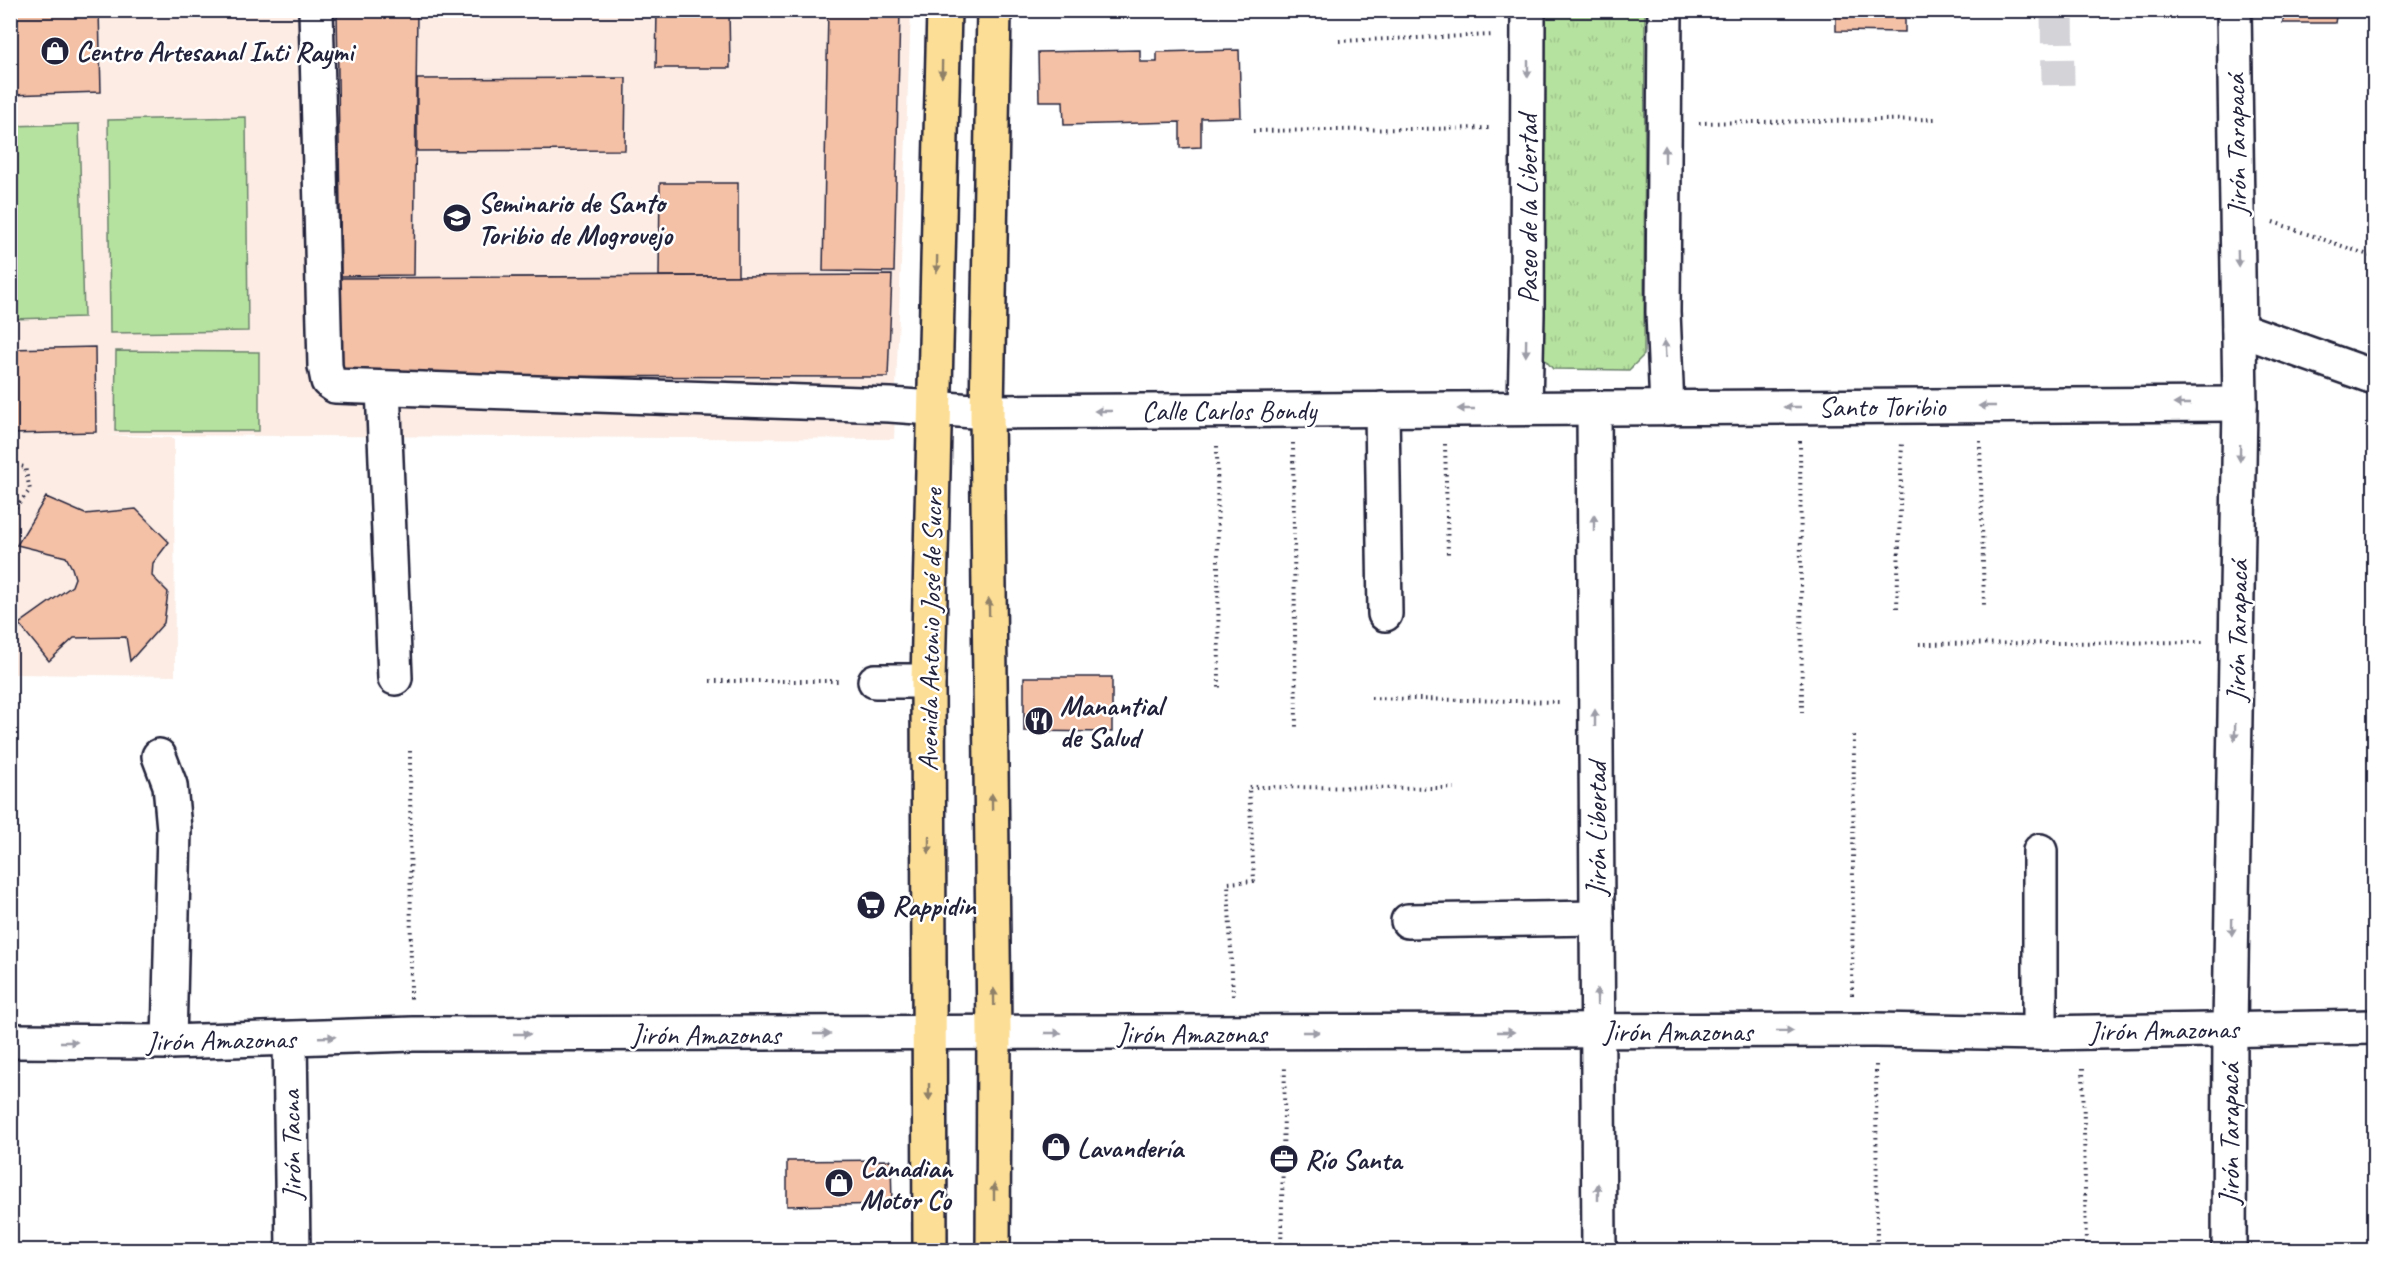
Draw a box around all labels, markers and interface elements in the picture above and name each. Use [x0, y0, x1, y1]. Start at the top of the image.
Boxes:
place label: Centro Artesanal Inti Raymi [76, 34, 357, 70]
shop icon: Centro Artesanal Inti Raymi [39, 35, 71, 67]
one-way arrow [938, 59, 947, 78]
one-way arrow [1523, 59, 1533, 78]
street label: Jirón Tarapacá [2217, 71, 2255, 218]
street label: Paseo de la Libertad [1510, 110, 1545, 304]
one-way arrow [1660, 145, 1670, 164]
place label: Seminario de Santo Toribio de Mogrovejo [478, 185, 674, 252]
school or university icon: Seminario de Santo Toribio de Mogrovejo [441, 202, 473, 234]
one-way arrow [2233, 248, 2243, 267]
one-way arrow [933, 254, 942, 273]
one-way arrow [1522, 338, 1531, 357]
one-way arrow [1660, 340, 1669, 359]
street label: Santo Toribio [1819, 389, 1948, 424]
street label: Calle Carlos Bondy [1142, 393, 1319, 428]
one-way arrow [2172, 399, 2191, 409]
one-way arrow [1977, 401, 1996, 411]
one-way arrow [1782, 402, 1801, 412]
one-way arrow [1457, 404, 1476, 414]
one-way arrow [1094, 406, 1113, 416]
one-way arrow [2235, 443, 2244, 462]
street label: Avenida Antonio José de Sucre [910, 486, 950, 772]
one-way arrow [1589, 514, 1599, 533]
street label: Jirón Tarapacá [2218, 557, 2256, 704]
one-way arrow [984, 598, 994, 617]
place label: Manantial de Salud [1060, 688, 1168, 755]
restaurant icon: Manantial de Salud [1023, 705, 1055, 737]
one-way arrow [1590, 709, 1600, 728]
one-way arrow [2231, 722, 2240, 741]
street label: Jirón Libertad [1579, 758, 1614, 898]
one-way arrow [987, 793, 996, 812]
one-way arrow [924, 836, 934, 855]
place label: Rappidin [892, 888, 977, 923]
supermarket icon: Rappidin [855, 889, 887, 921]
one-way arrow [2227, 917, 2236, 936]
one-way arrow [989, 988, 999, 1007]
one-way arrow [1592, 988, 1602, 1007]
street label: Jirón Amazonas [2087, 1011, 2241, 1049]
street label: Jirón Amazonas [1601, 1014, 1755, 1049]
street label: Jirón Amazonas [1115, 1016, 1269, 1051]
street label: Jirón Amazonas [629, 1017, 783, 1052]
street label: Jirón Amazonas [144, 1021, 298, 1059]
one-way arrow [1775, 1026, 1794, 1036]
one-way arrow [1301, 1027, 1320, 1037]
one-way arrow [1496, 1027, 1515, 1037]
one-way arrow [1043, 1028, 1062, 1038]
one-way arrow [512, 1029, 531, 1039]
one-way arrow [812, 1029, 831, 1039]
one-way arrow [317, 1033, 336, 1042]
one-way arrow [59, 1037, 78, 1047]
street label: Jirón Tarapacá [2212, 1060, 2247, 1207]
one-way arrow [924, 1083, 934, 1102]
street label: Jirón Tacna [273, 1088, 309, 1202]
place label: Lavandería [1077, 1130, 1185, 1165]
shop icon: Lavandería [1040, 1131, 1072, 1163]
place label: Río Santa [1305, 1142, 1404, 1177]
office icon: Río Santa [1268, 1143, 1300, 1175]
place label: Canadian Motor Co [860, 1150, 954, 1217]
shop icon: Canadian Motor Co [823, 1167, 855, 1199]
one-way arrow [989, 1183, 999, 1202]
one-way arrow [1593, 1183, 1603, 1202]

